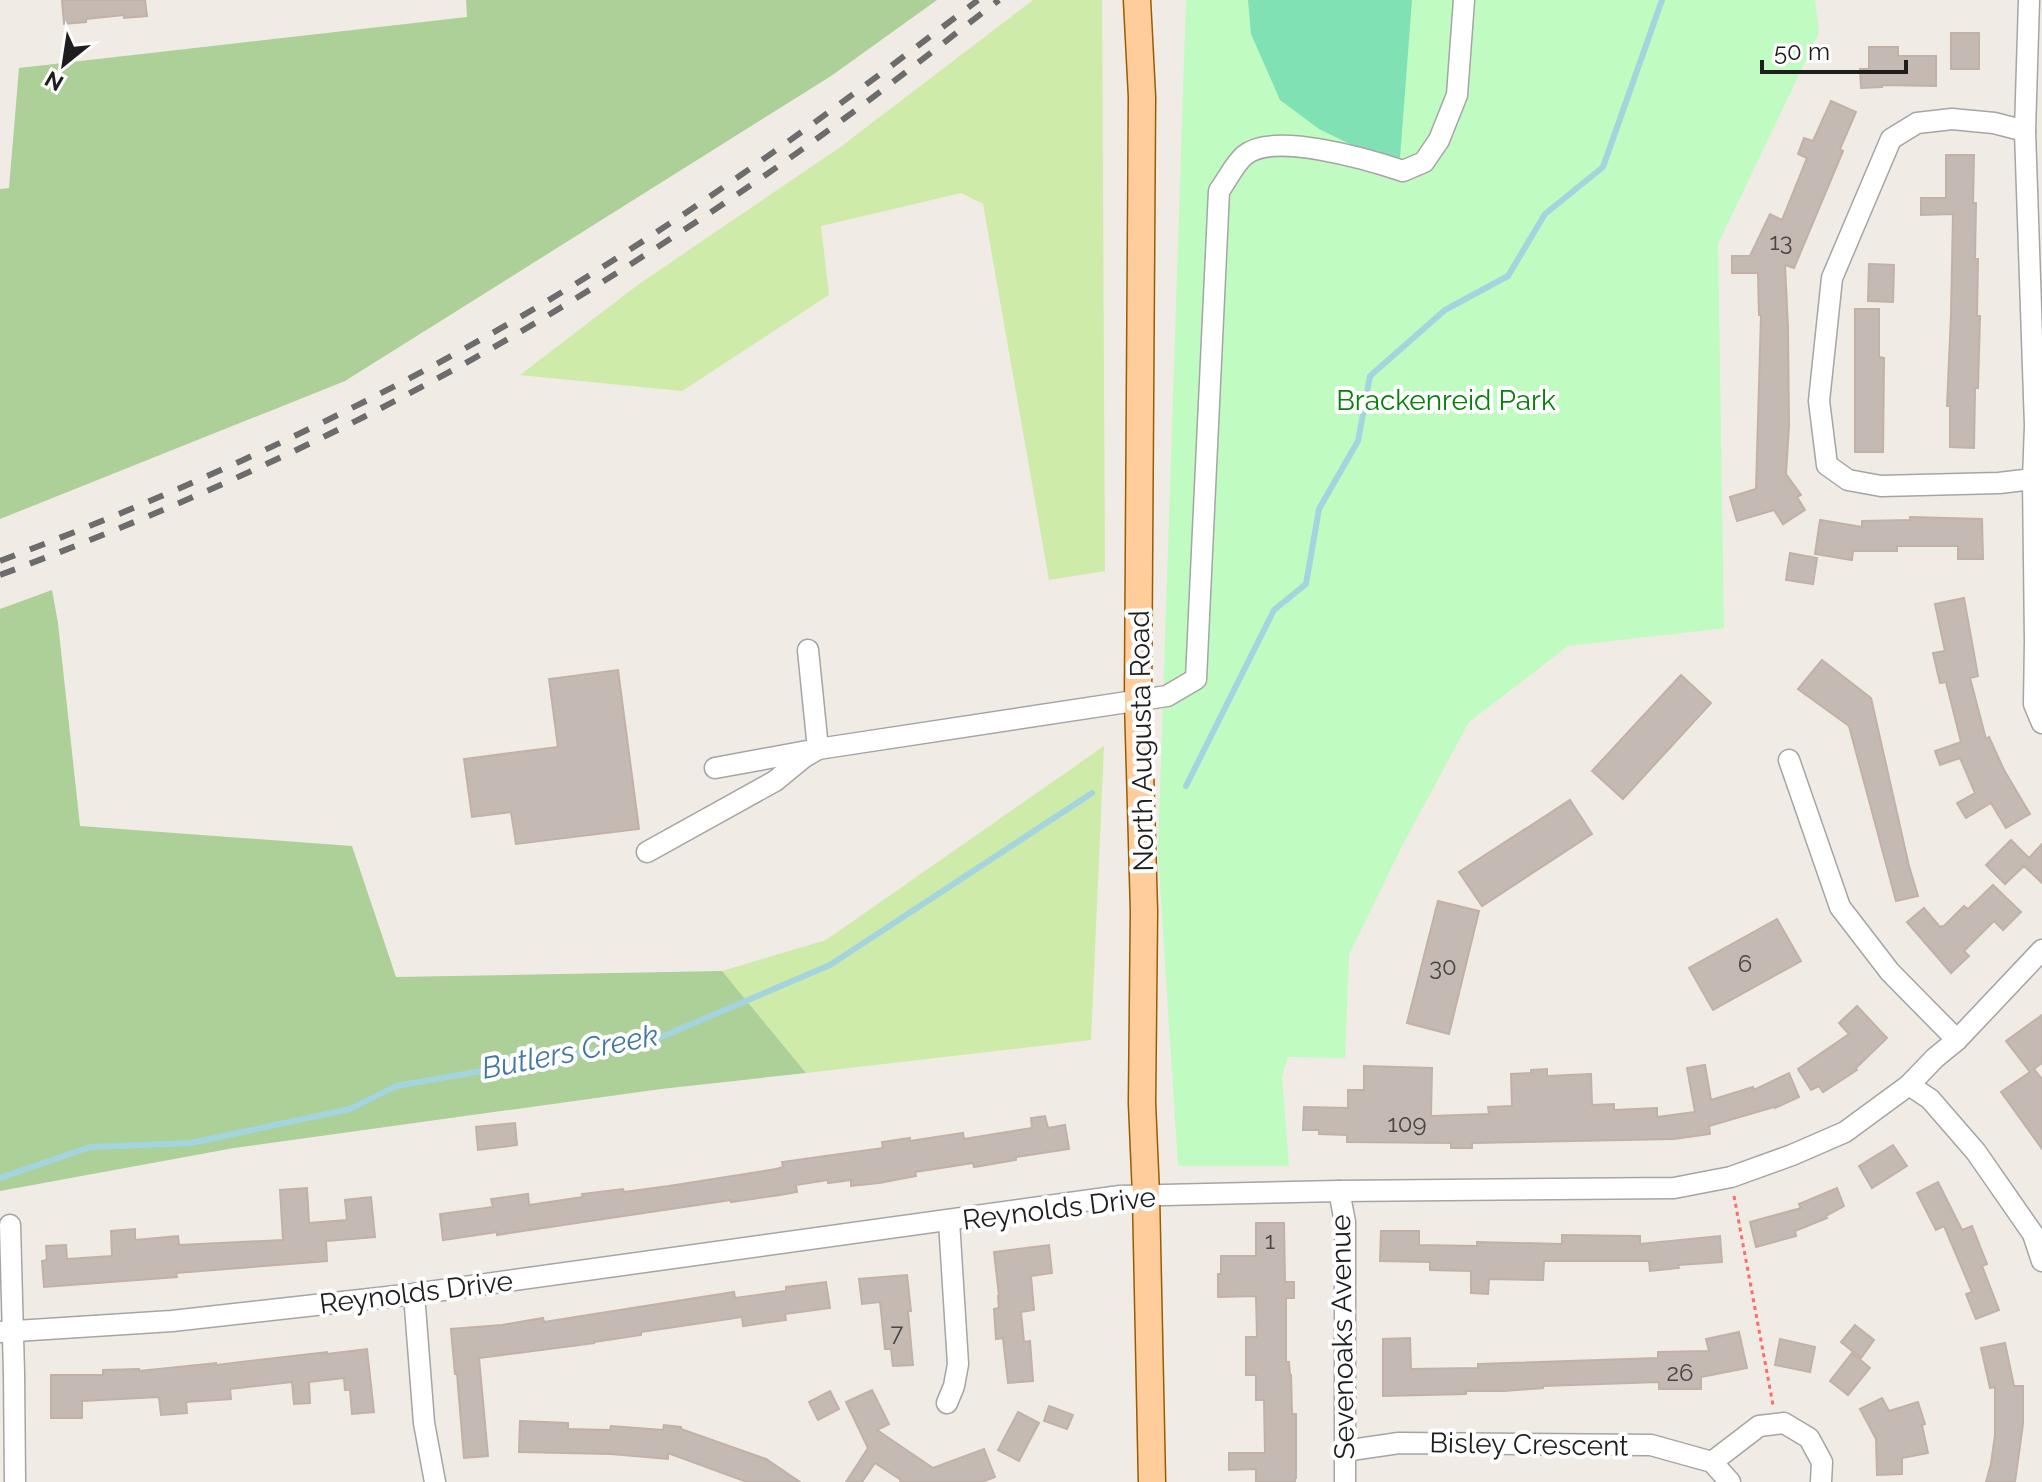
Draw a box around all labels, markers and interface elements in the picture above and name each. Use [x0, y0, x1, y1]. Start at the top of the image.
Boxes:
north arrow [24, 24, 104, 104]
scale bar [1762, 24, 1906, 74]
text: 50 m [1774, 37, 1830, 66]
text: N [40, 66, 68, 97]
house number: 13 [1769, 227, 1793, 256]
park label: Brackenreid Park [1336, 384, 1556, 417]
street label: North Augusta Road [1123, 610, 1160, 872]
house number: 6 [1738, 949, 1752, 978]
house number: 30 [1429, 952, 1457, 981]
water label: Butlers Creek [479, 1017, 661, 1086]
house number: 109 [1387, 1109, 1427, 1138]
street label: Reynolds Drive [961, 1180, 1158, 1237]
street label: Sevenoaks Avenue [1324, 1214, 1361, 1460]
house number: 1 [1265, 1226, 1275, 1255]
street label: Reynolds Drive [318, 1264, 515, 1321]
house number: 7 [891, 1318, 904, 1347]
house number: 26 [1667, 1358, 1693, 1387]
street label: Bisley Crescent [1429, 1426, 1630, 1463]

